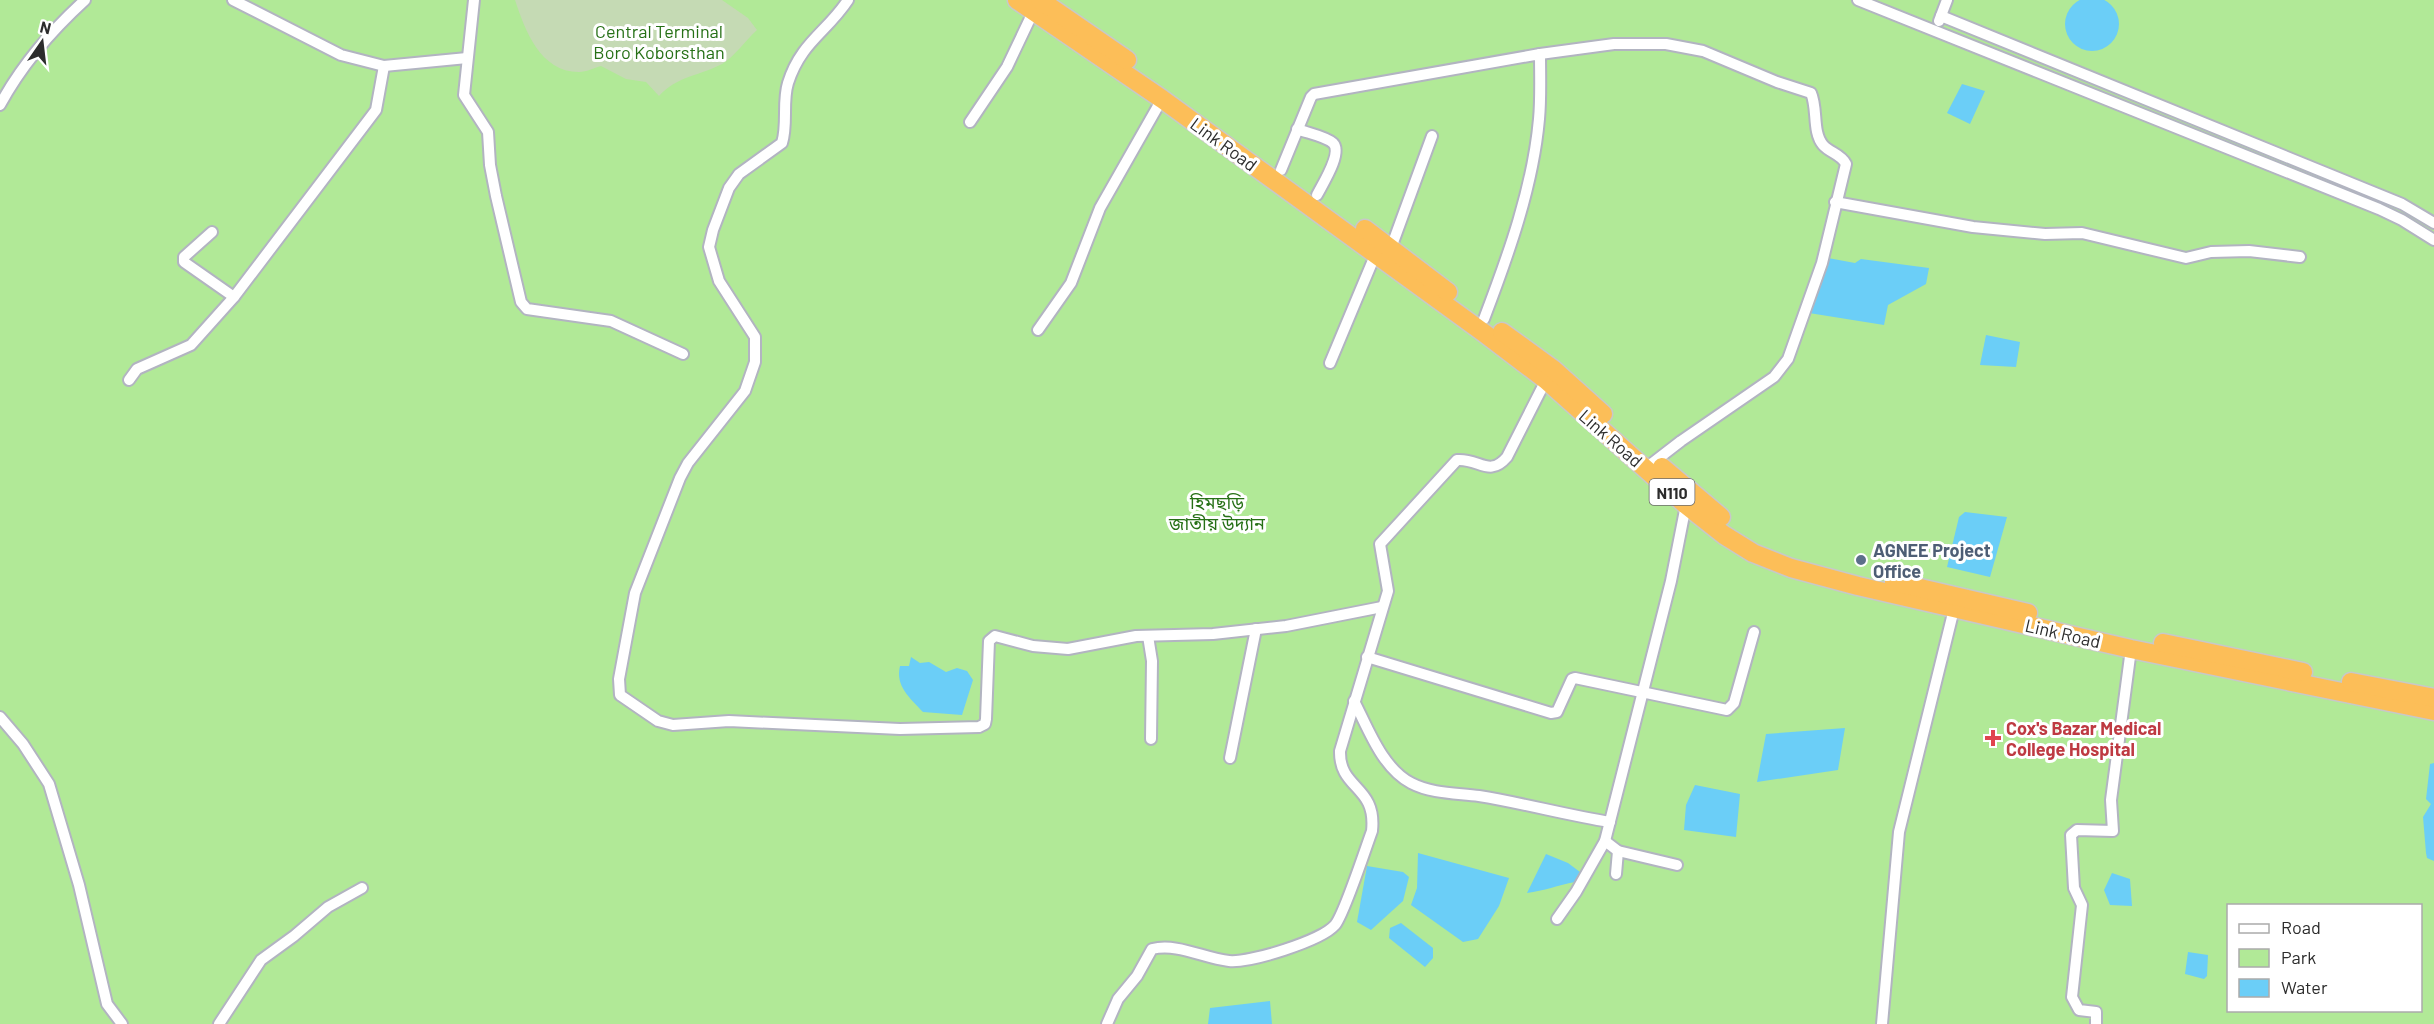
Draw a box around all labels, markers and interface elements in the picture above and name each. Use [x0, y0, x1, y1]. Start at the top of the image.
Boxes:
north arrow [12, 12, 72, 72]
text: N [38, 16, 53, 37]
park label: Central Terminal Boro Koborsthan [593, 20, 725, 63]
street label: Link Road [1186, 112, 1262, 176]
street label: Link Road [1575, 404, 1647, 472]
road number: N110 [1650, 479, 1694, 505]
park label: হিমছড়ি জাতীয় উদ্যান [1168, 491, 1266, 534]
place label: AGNEE Project Office [1873, 539, 1991, 582]
marker: AGNEE Project Office [1854, 553, 1868, 567]
street label: Link Road [2023, 614, 2103, 652]
place label: Cox's Bazar Medical College Hospital [2006, 717, 2161, 760]
marker: Cox's Bazar Medical College Hospital [1984, 729, 2002, 747]
legend [2227, 904, 2422, 1012]
text: Road [2281, 916, 2321, 938]
text: Park [2281, 946, 2316, 968]
text: Water [2281, 976, 2328, 998]

